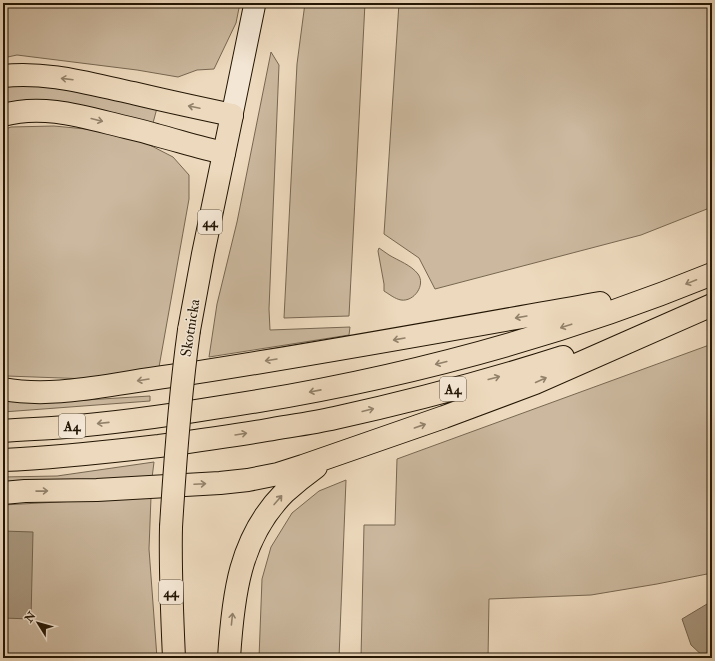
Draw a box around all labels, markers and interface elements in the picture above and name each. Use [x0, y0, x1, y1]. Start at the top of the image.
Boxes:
one-way arrow [61, 75, 74, 83]
one-way arrow [188, 102, 201, 110]
one-way arrow [90, 116, 103, 124]
road number: 44 [198, 210, 222, 234]
one-way arrow [685, 279, 697, 287]
street label: Skotnicka [177, 297, 205, 358]
one-way arrow [515, 314, 528, 322]
one-way arrow [560, 323, 573, 330]
one-way arrow [393, 335, 406, 343]
one-way arrow [265, 357, 278, 365]
one-way arrow [435, 359, 448, 367]
one-way arrow [488, 374, 501, 382]
one-way arrow [137, 376, 150, 384]
one-way arrow [535, 376, 547, 383]
road number: A4 [440, 377, 466, 401]
one-way arrow [308, 387, 321, 395]
one-way arrow [361, 406, 374, 413]
road number: A4 [59, 414, 85, 438]
one-way arrow [97, 419, 110, 427]
one-way arrow [413, 421, 425, 429]
one-way arrow [234, 430, 247, 438]
one-way arrow [193, 481, 206, 488]
one-way arrow [35, 487, 48, 495]
one-way arrow [273, 495, 283, 505]
road number: 44 [159, 580, 183, 604]
north arrow [18, 603, 58, 643]
text: N [22, 609, 39, 626]
one-way arrow [229, 613, 236, 626]

